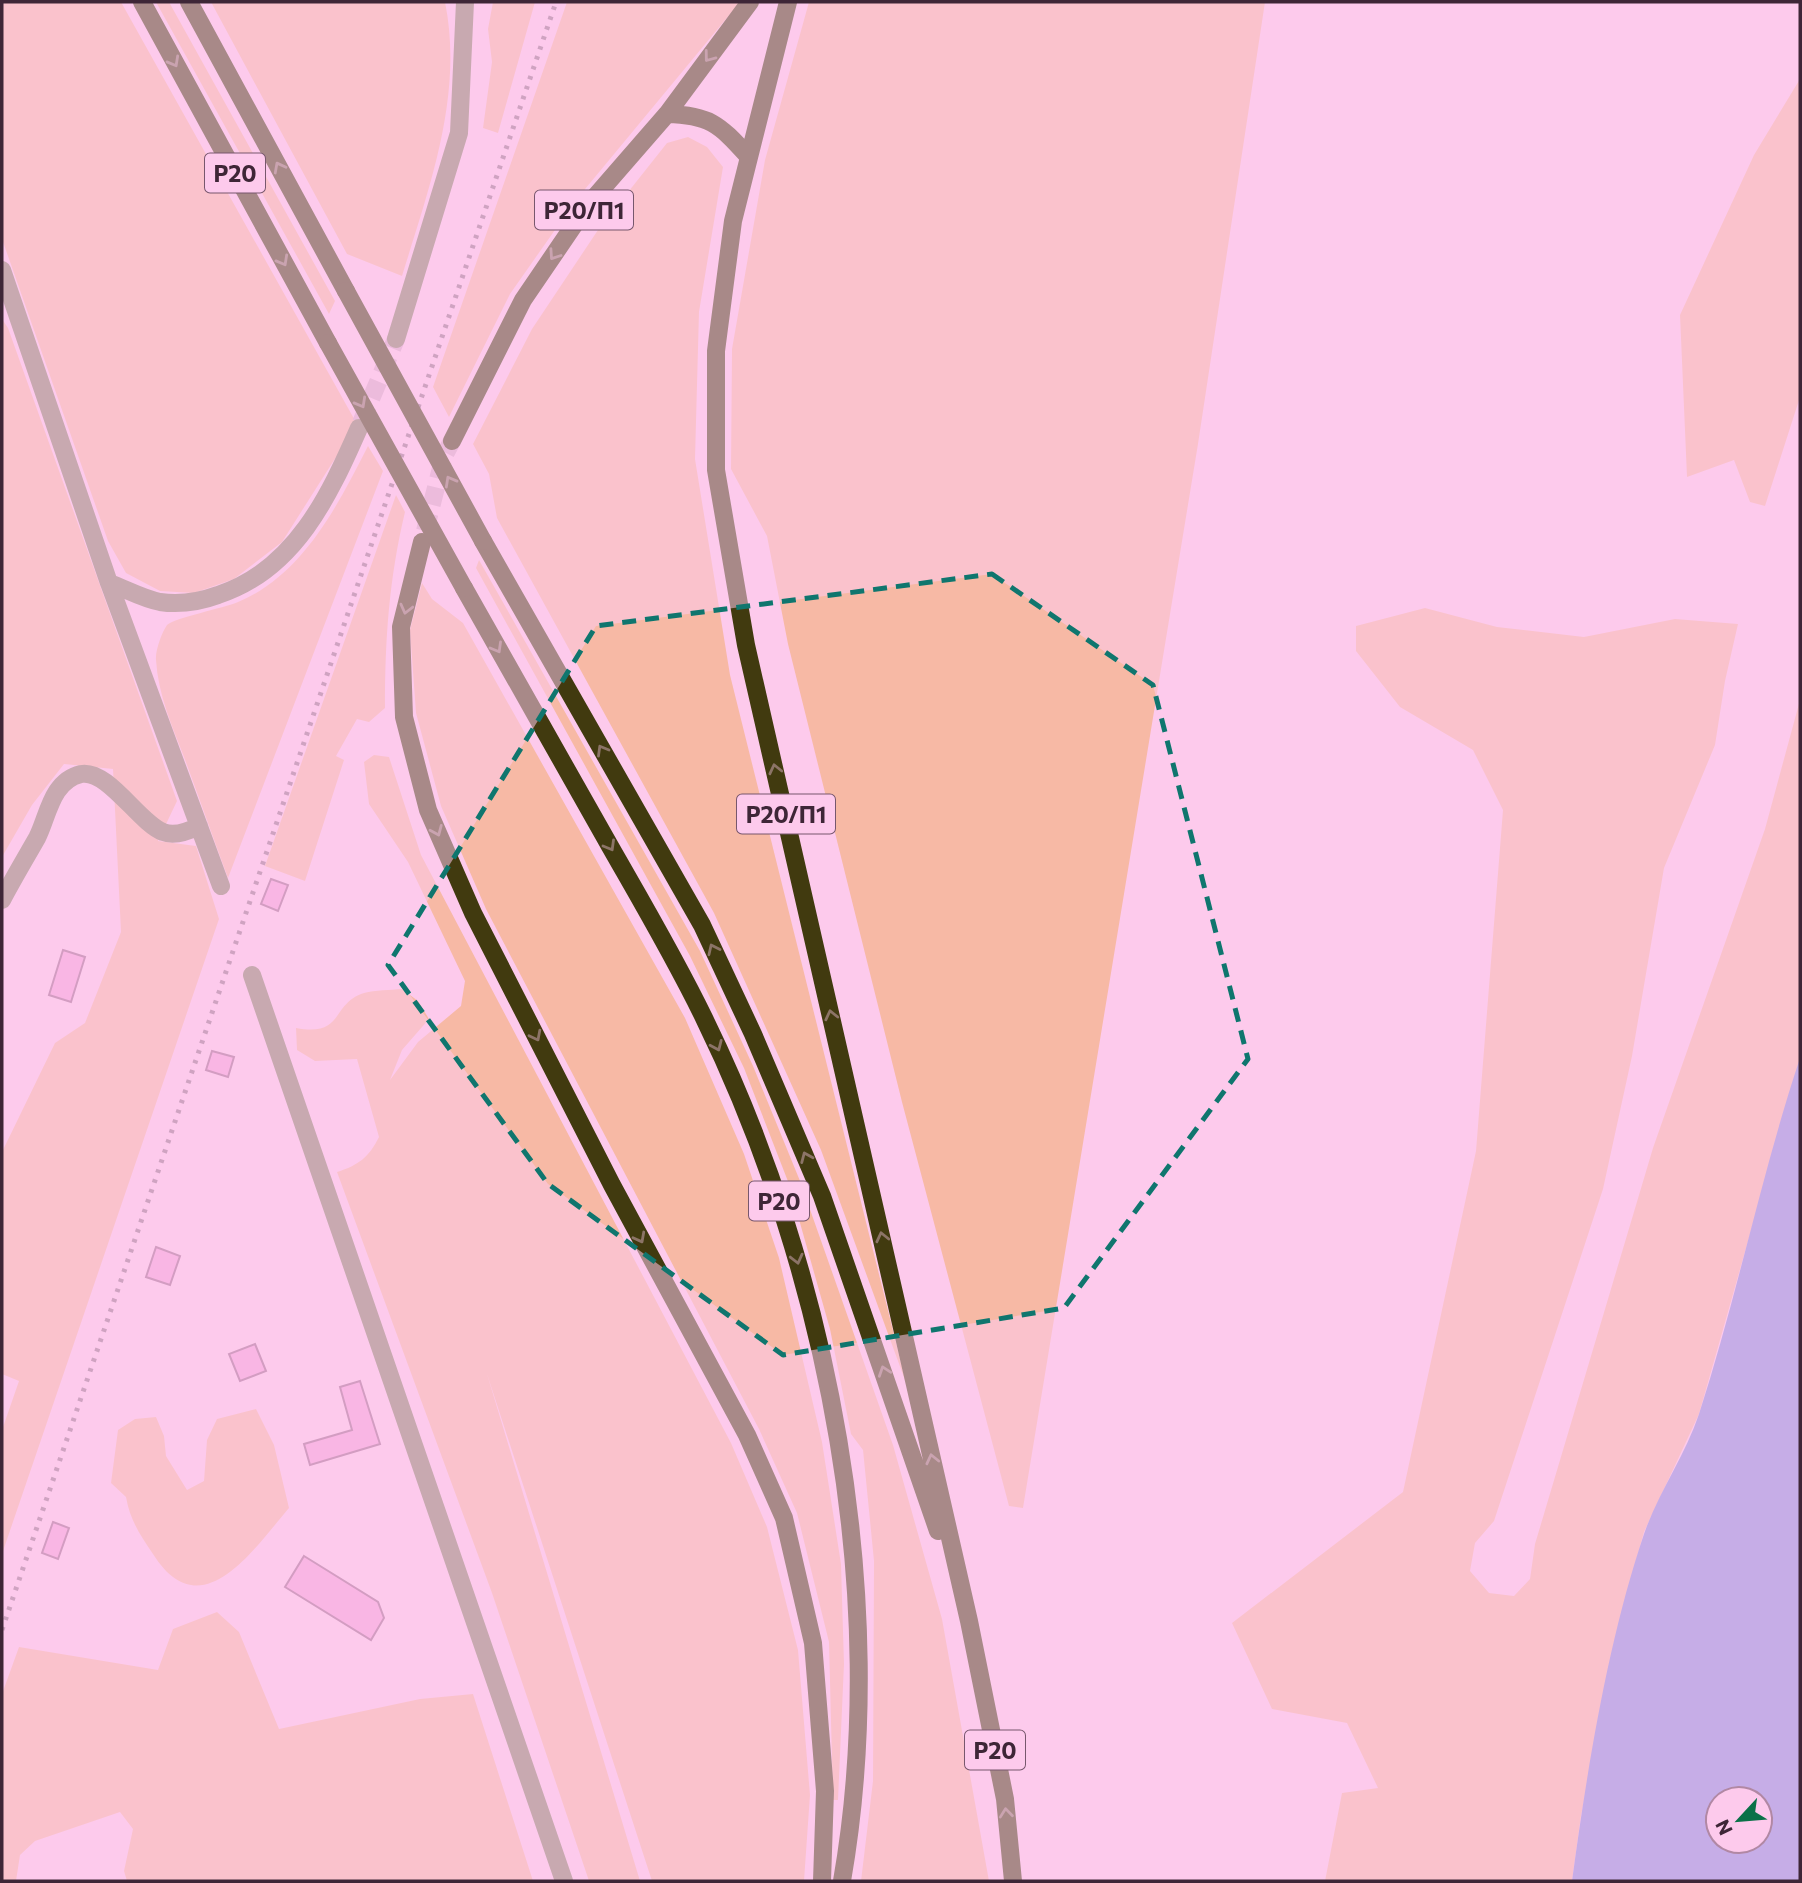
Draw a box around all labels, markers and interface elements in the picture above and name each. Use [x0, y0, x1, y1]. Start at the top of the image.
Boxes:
one-way arrow [705, 49, 717, 61]
one-way arrow [166, 54, 179, 67]
road number: Р20 [205, 154, 265, 192]
one-way arrow [274, 161, 287, 174]
road number: Р20/П1 [535, 190, 633, 230]
one-way arrow [550, 247, 562, 260]
one-way arrow [275, 254, 288, 267]
one-way arrow [353, 396, 366, 408]
one-way arrow [445, 476, 458, 488]
one-way arrow [399, 603, 414, 615]
one-way arrow [489, 640, 502, 653]
one-way arrow [598, 745, 611, 758]
one-way arrow [769, 763, 783, 775]
road number: Р20/П1 [737, 794, 835, 834]
one-way arrow [429, 824, 443, 836]
one-way arrow [602, 838, 615, 851]
one-way arrow [707, 944, 721, 956]
one-way arrow [825, 1009, 840, 1021]
one-way arrow [527, 1029, 541, 1041]
one-way arrow [709, 1039, 723, 1051]
one-way arrow [800, 1152, 814, 1164]
road number: Р20 [749, 1182, 809, 1220]
one-way arrow [632, 1231, 646, 1243]
one-way arrow [875, 1231, 890, 1243]
one-way arrow [788, 1253, 803, 1265]
one-way arrow [878, 1365, 892, 1377]
one-way arrow [926, 1453, 940, 1465]
road number: Р20 [965, 1730, 1025, 1770]
north arrow [1704, 1785, 1774, 1855]
one-way arrow [999, 1808, 1014, 1819]
text: N [1710, 1816, 1737, 1839]

